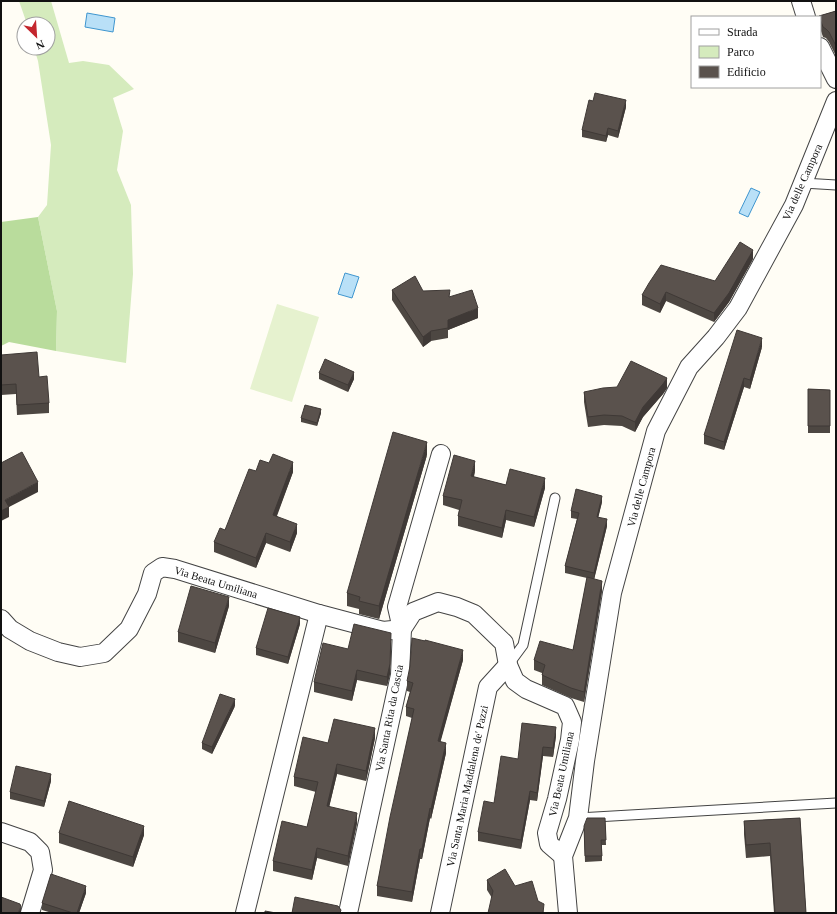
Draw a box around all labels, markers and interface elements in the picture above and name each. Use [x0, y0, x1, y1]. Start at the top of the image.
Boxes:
north arrow [16, 16, 56, 56]
legend [691, 16, 821, 88]
text: Strada [727, 25, 758, 39]
text: N [34, 38, 46, 52]
text: Parco [727, 45, 754, 59]
text: Edificio [727, 65, 766, 79]
street label: Via delle Campora [780, 142, 824, 222]
street label: Via delle Campora [625, 446, 657, 528]
street label: Via Beata Umiliana [173, 564, 259, 600]
street label: Via Santa Rita da Cascia [373, 663, 405, 772]
street label: Via Santa Maria Maddalena de' Pazzi [444, 704, 490, 868]
street label: Via Beata Umiliana [546, 730, 576, 818]

